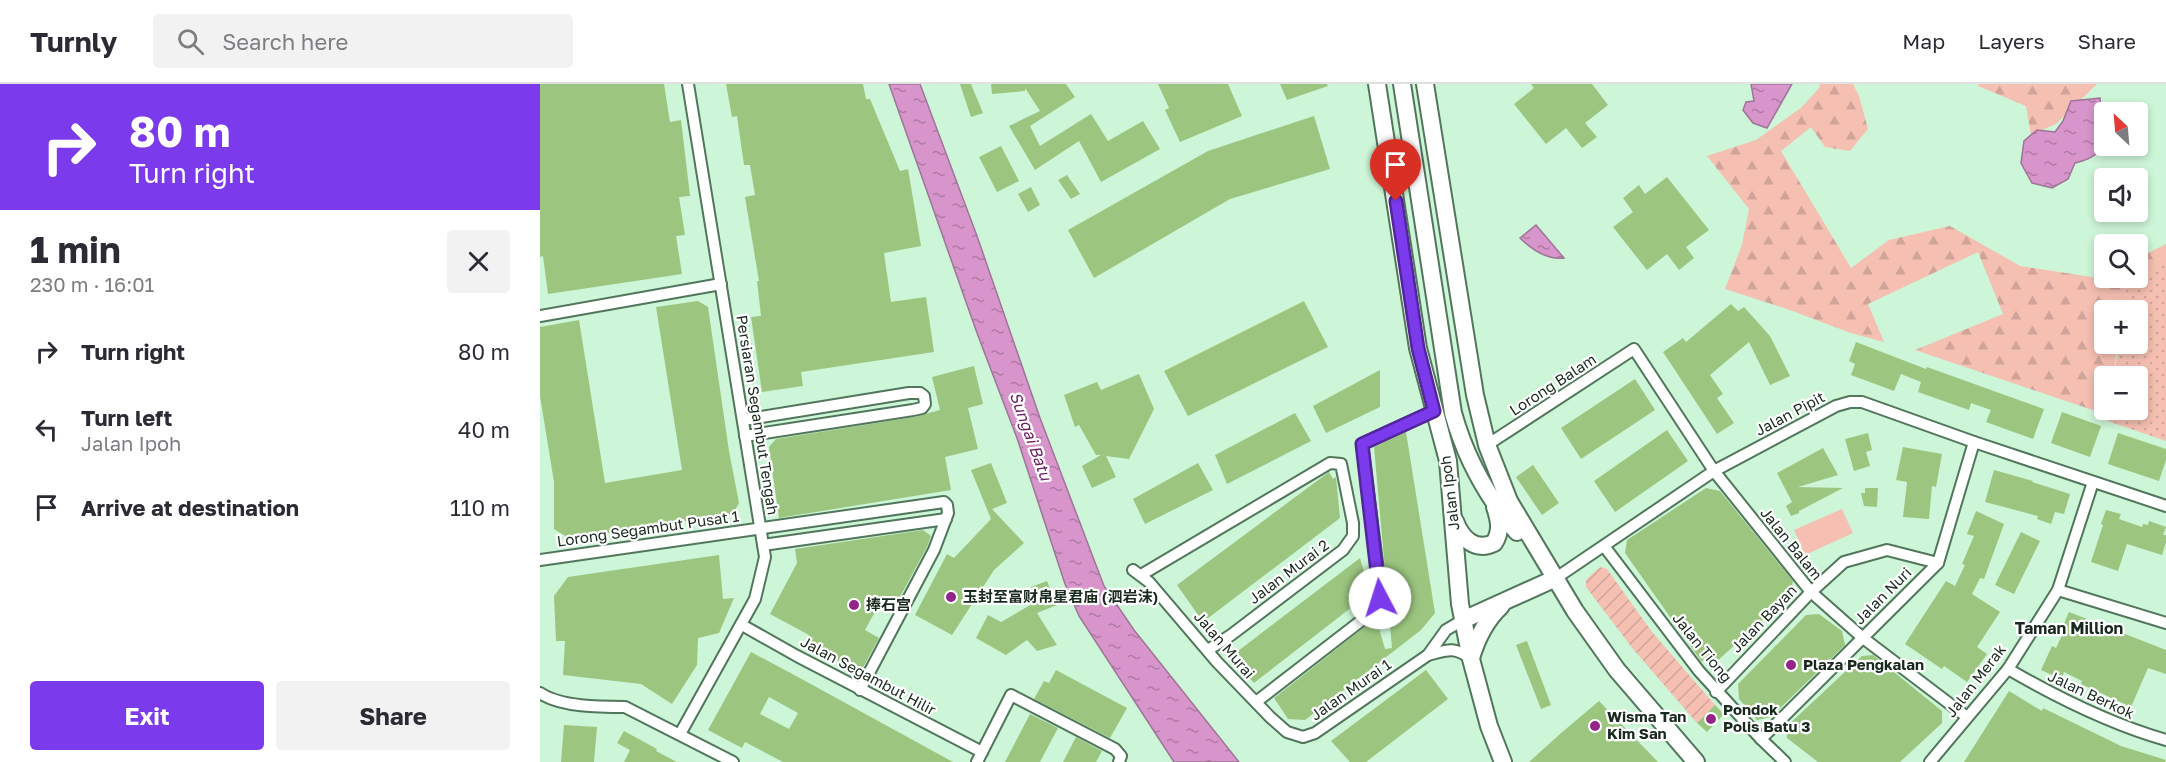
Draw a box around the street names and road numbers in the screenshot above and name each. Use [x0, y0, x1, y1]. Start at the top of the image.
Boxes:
street label: Persiaran Segambut Tengah [733, 314, 783, 516]
street label: Lorong Balam [1506, 350, 1599, 419]
street label: Jalan Pipit [1752, 387, 1827, 439]
street label: Jalan Ipoh [1435, 455, 1463, 532]
street label: Jalan Balam [1757, 503, 1827, 583]
street label: Lorong Segambut Pusat 1 [556, 506, 740, 550]
street label: Jalan Murai 2 [1245, 535, 1332, 607]
street label: Jalan Nuri [1850, 563, 1915, 628]
street label: Jalan Bayan [1727, 581, 1800, 656]
street label: Jalan Murai [1191, 607, 1259, 682]
street label: Jalan Tiong [1669, 609, 1736, 686]
street label: Jalan Segambut Hilir [798, 632, 939, 718]
street label: Jalan Merak [1941, 640, 2009, 720]
street label: Jalan Murai 1 [1307, 655, 1394, 724]
street label: Jalan Berkok [2045, 666, 2138, 722]

